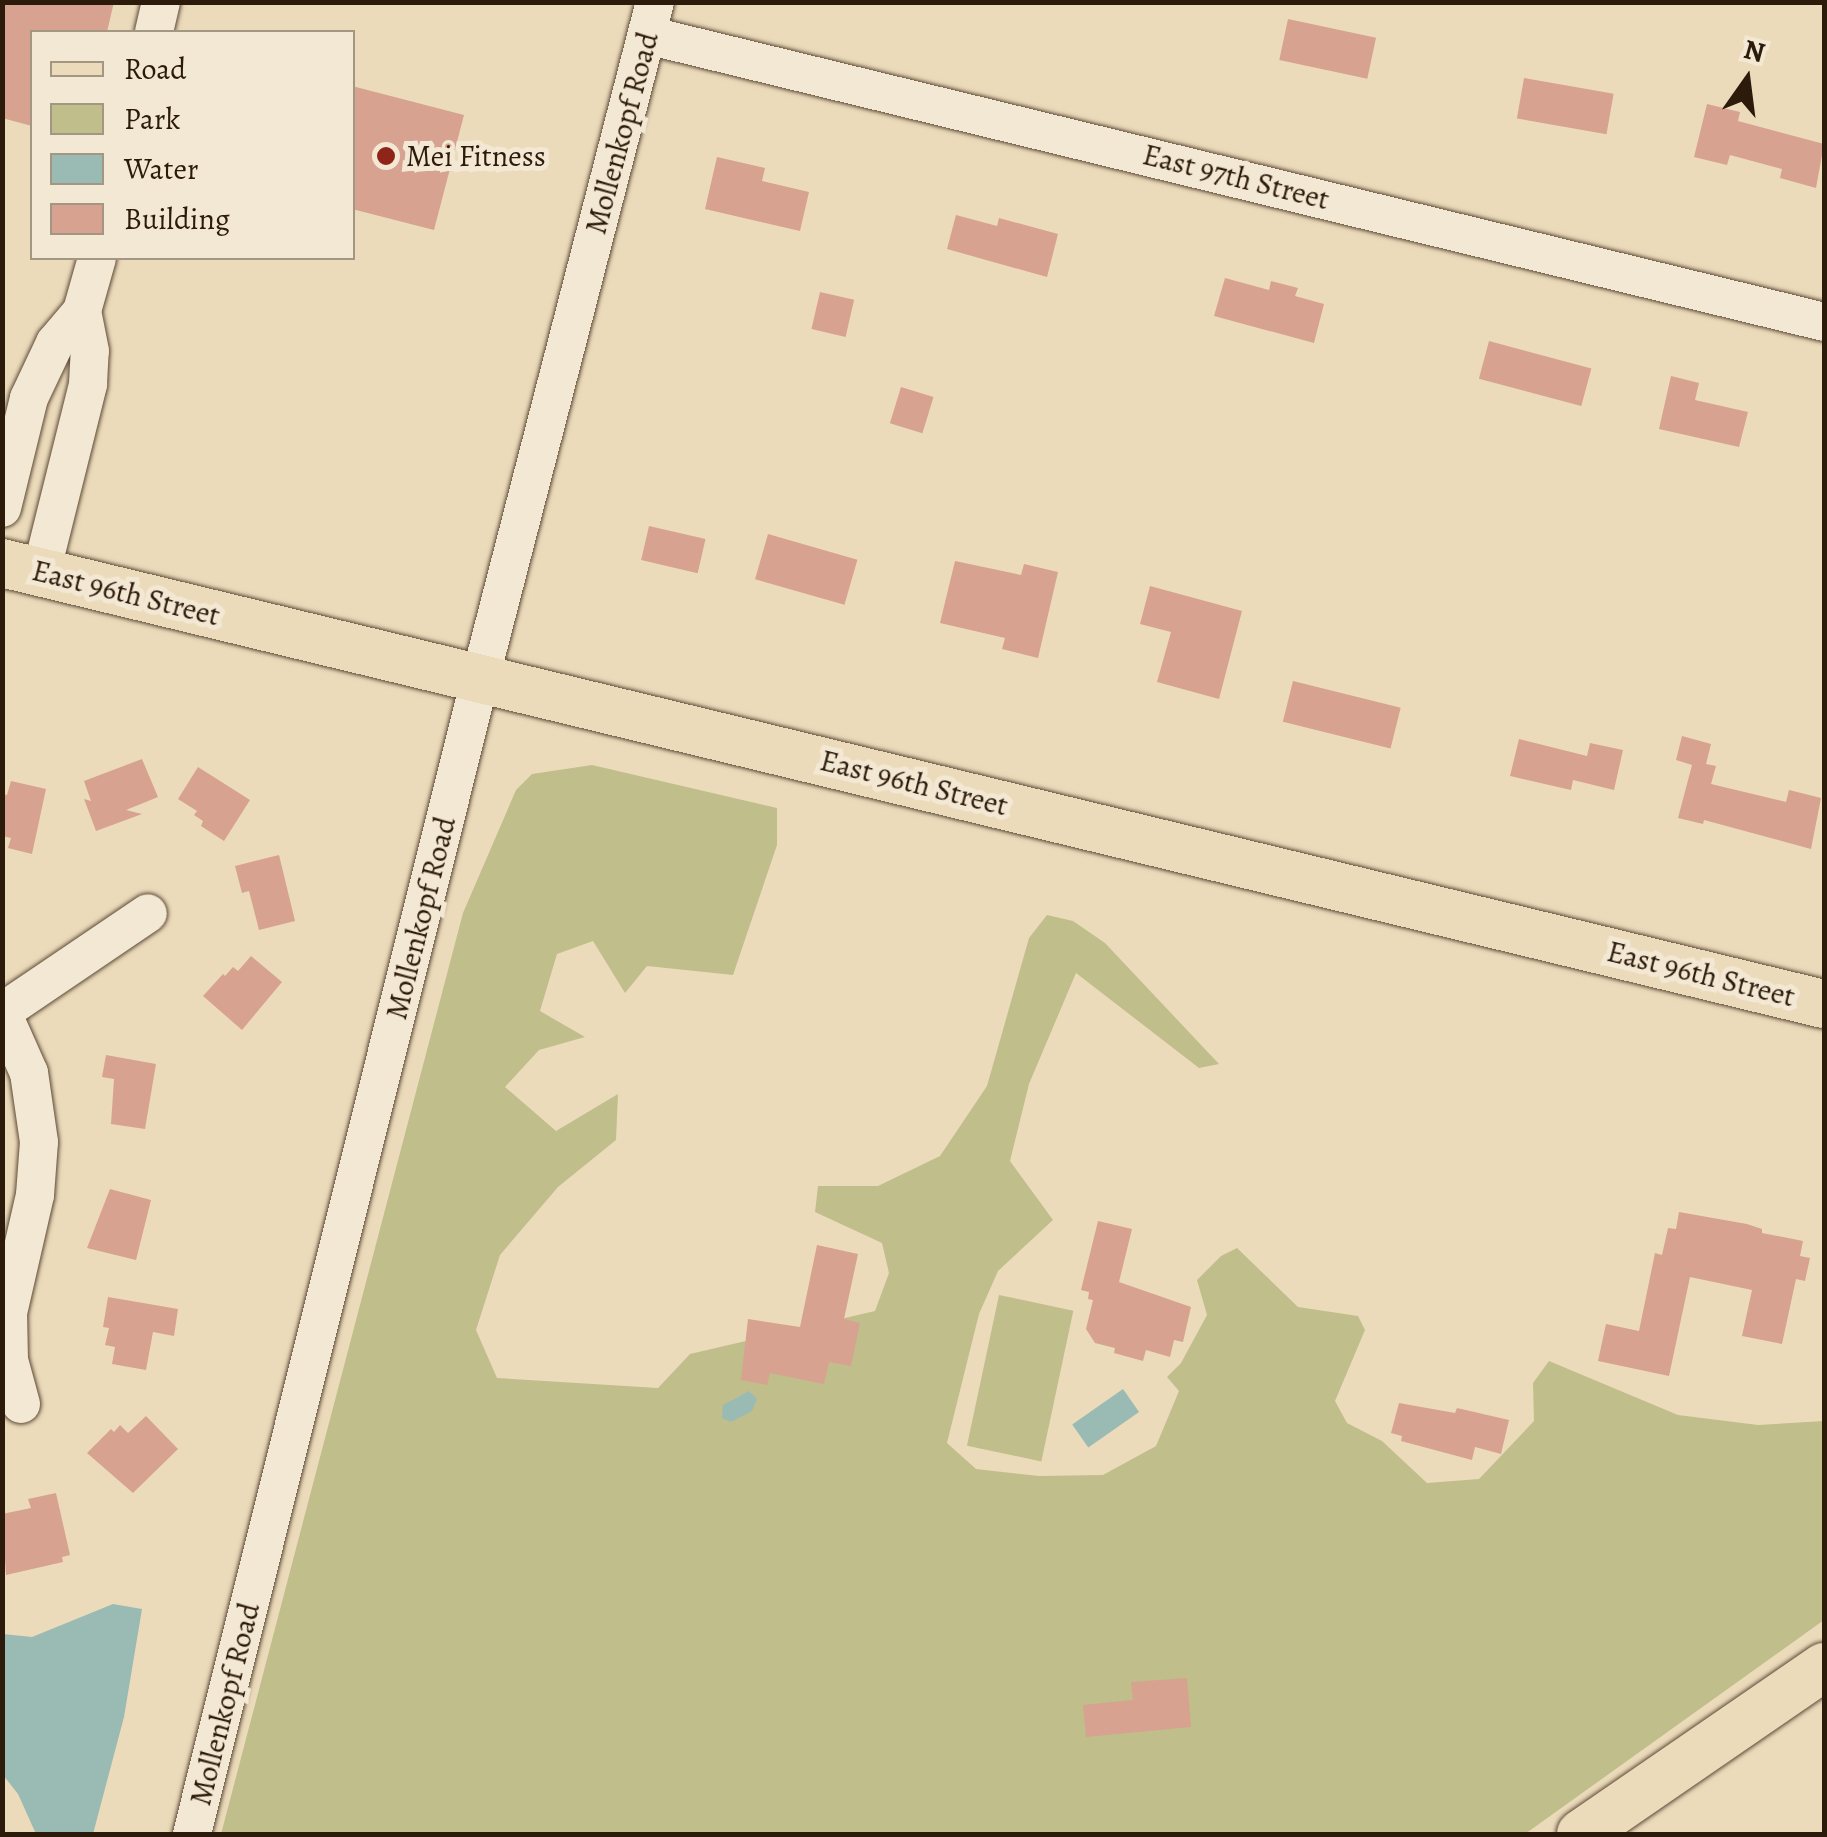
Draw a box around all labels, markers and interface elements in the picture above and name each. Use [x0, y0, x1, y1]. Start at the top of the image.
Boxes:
street label: Mollenkopf Road [578, 28, 666, 238]
legend [30, 30, 355, 260]
north arrow [1697, 30, 1797, 130]
text: N [1740, 30, 1769, 72]
text: Road [124, 49, 186, 89]
text: Park [124, 99, 180, 139]
street label: East 97th Street [1139, 136, 1333, 218]
place label: Mei Fitness [406, 138, 546, 174]
marker: Mei Fitness [375, 145, 397, 167]
text: Water [124, 149, 198, 189]
text: Building [124, 199, 230, 239]
street label: East 96th Street [28, 552, 224, 634]
street label: East 96th Street [816, 742, 1012, 824]
street label: Mollenkopf Road [378, 813, 464, 1023]
street label: East 96th Street [1603, 933, 1799, 1015]
street label: Mollenkopf Road [182, 1599, 268, 1809]

